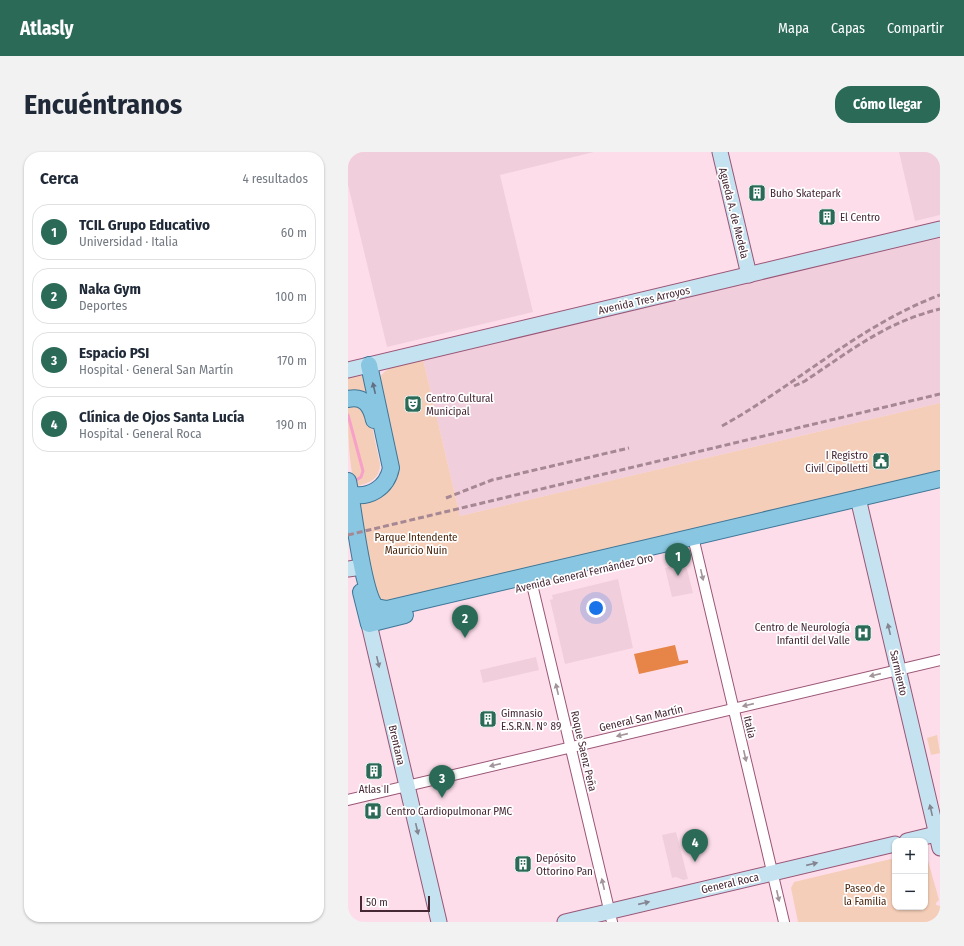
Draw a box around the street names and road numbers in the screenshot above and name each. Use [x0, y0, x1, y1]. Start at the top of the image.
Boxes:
street label: Agueda A. de Medela [716, 166, 751, 260]
street label: Avenida Tres Arroyos [597, 284, 692, 317]
street label: Avenida General Fernández Oro [514, 551, 654, 596]
street label: Sarmiento [887, 649, 910, 697]
street label: General San Martín [598, 703, 684, 734]
street label: Roque Saenz Peña [568, 710, 599, 793]
street label: Italia [741, 715, 758, 740]
street label: Brentana [386, 724, 407, 766]
street label: General Roca [700, 871, 760, 896]

